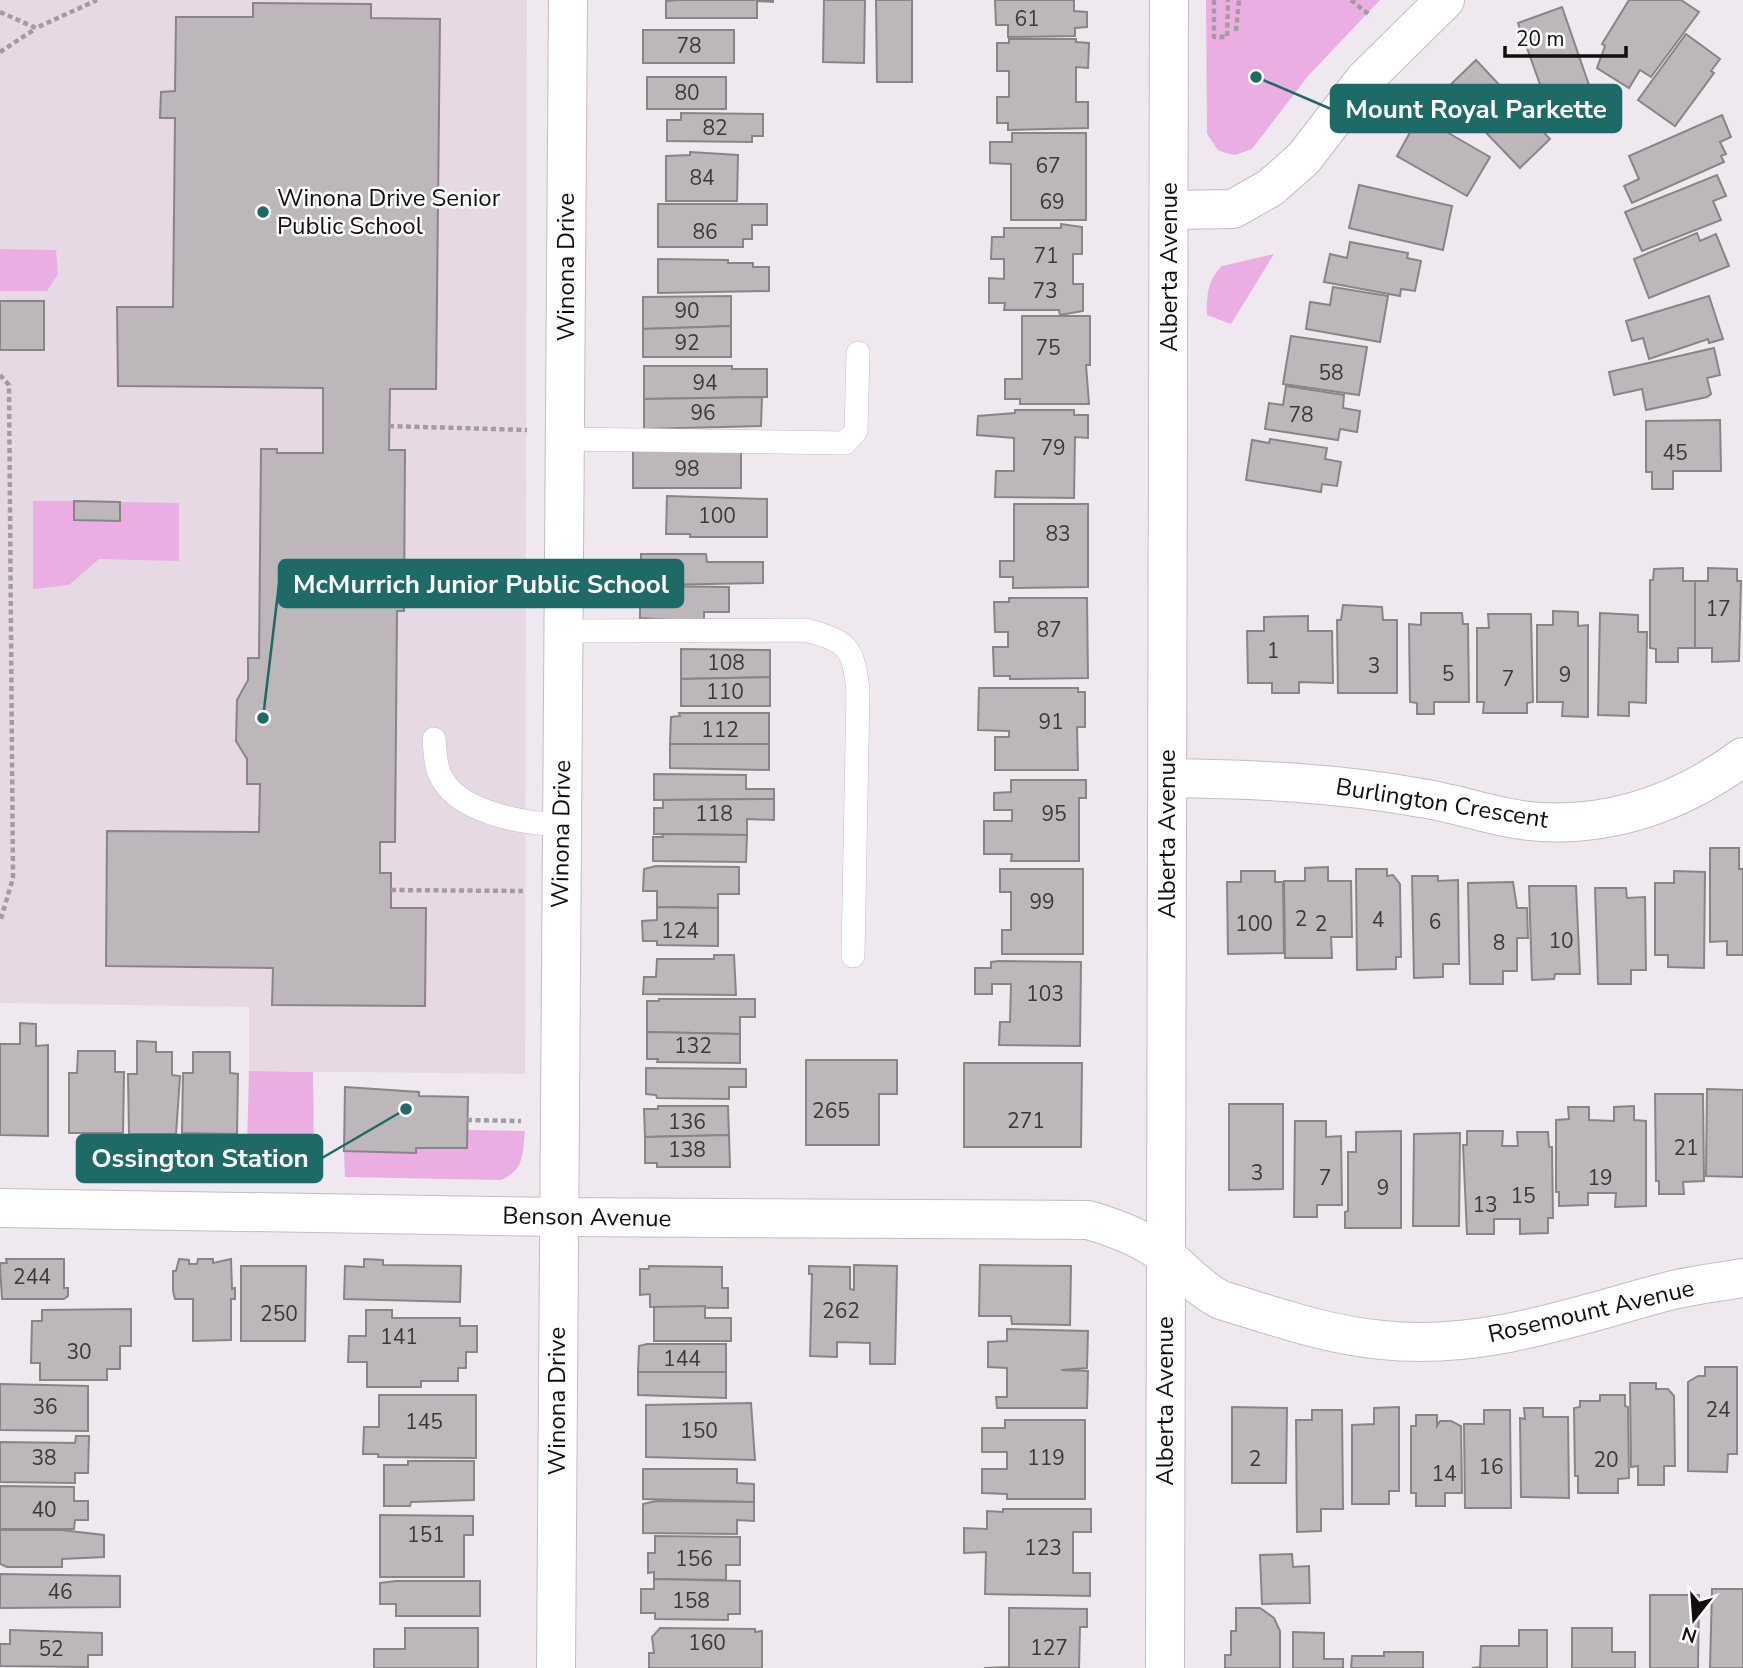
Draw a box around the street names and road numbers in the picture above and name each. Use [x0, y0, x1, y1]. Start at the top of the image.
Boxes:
street label: Alberta Avenue [1153, 182, 1185, 352]
street label: Winona Drive [550, 193, 582, 341]
street label: Alberta Avenue [1151, 749, 1183, 919]
street label: Winona Drive [544, 760, 578, 908]
street label: Burlington Crescent [1333, 770, 1551, 836]
street label: Benson Avenue [502, 1200, 672, 1234]
street label: Rosemount Avenue [1485, 1272, 1697, 1350]
street label: Alberta Avenue [1149, 1316, 1181, 1486]
street label: Winona Drive [541, 1327, 573, 1475]

